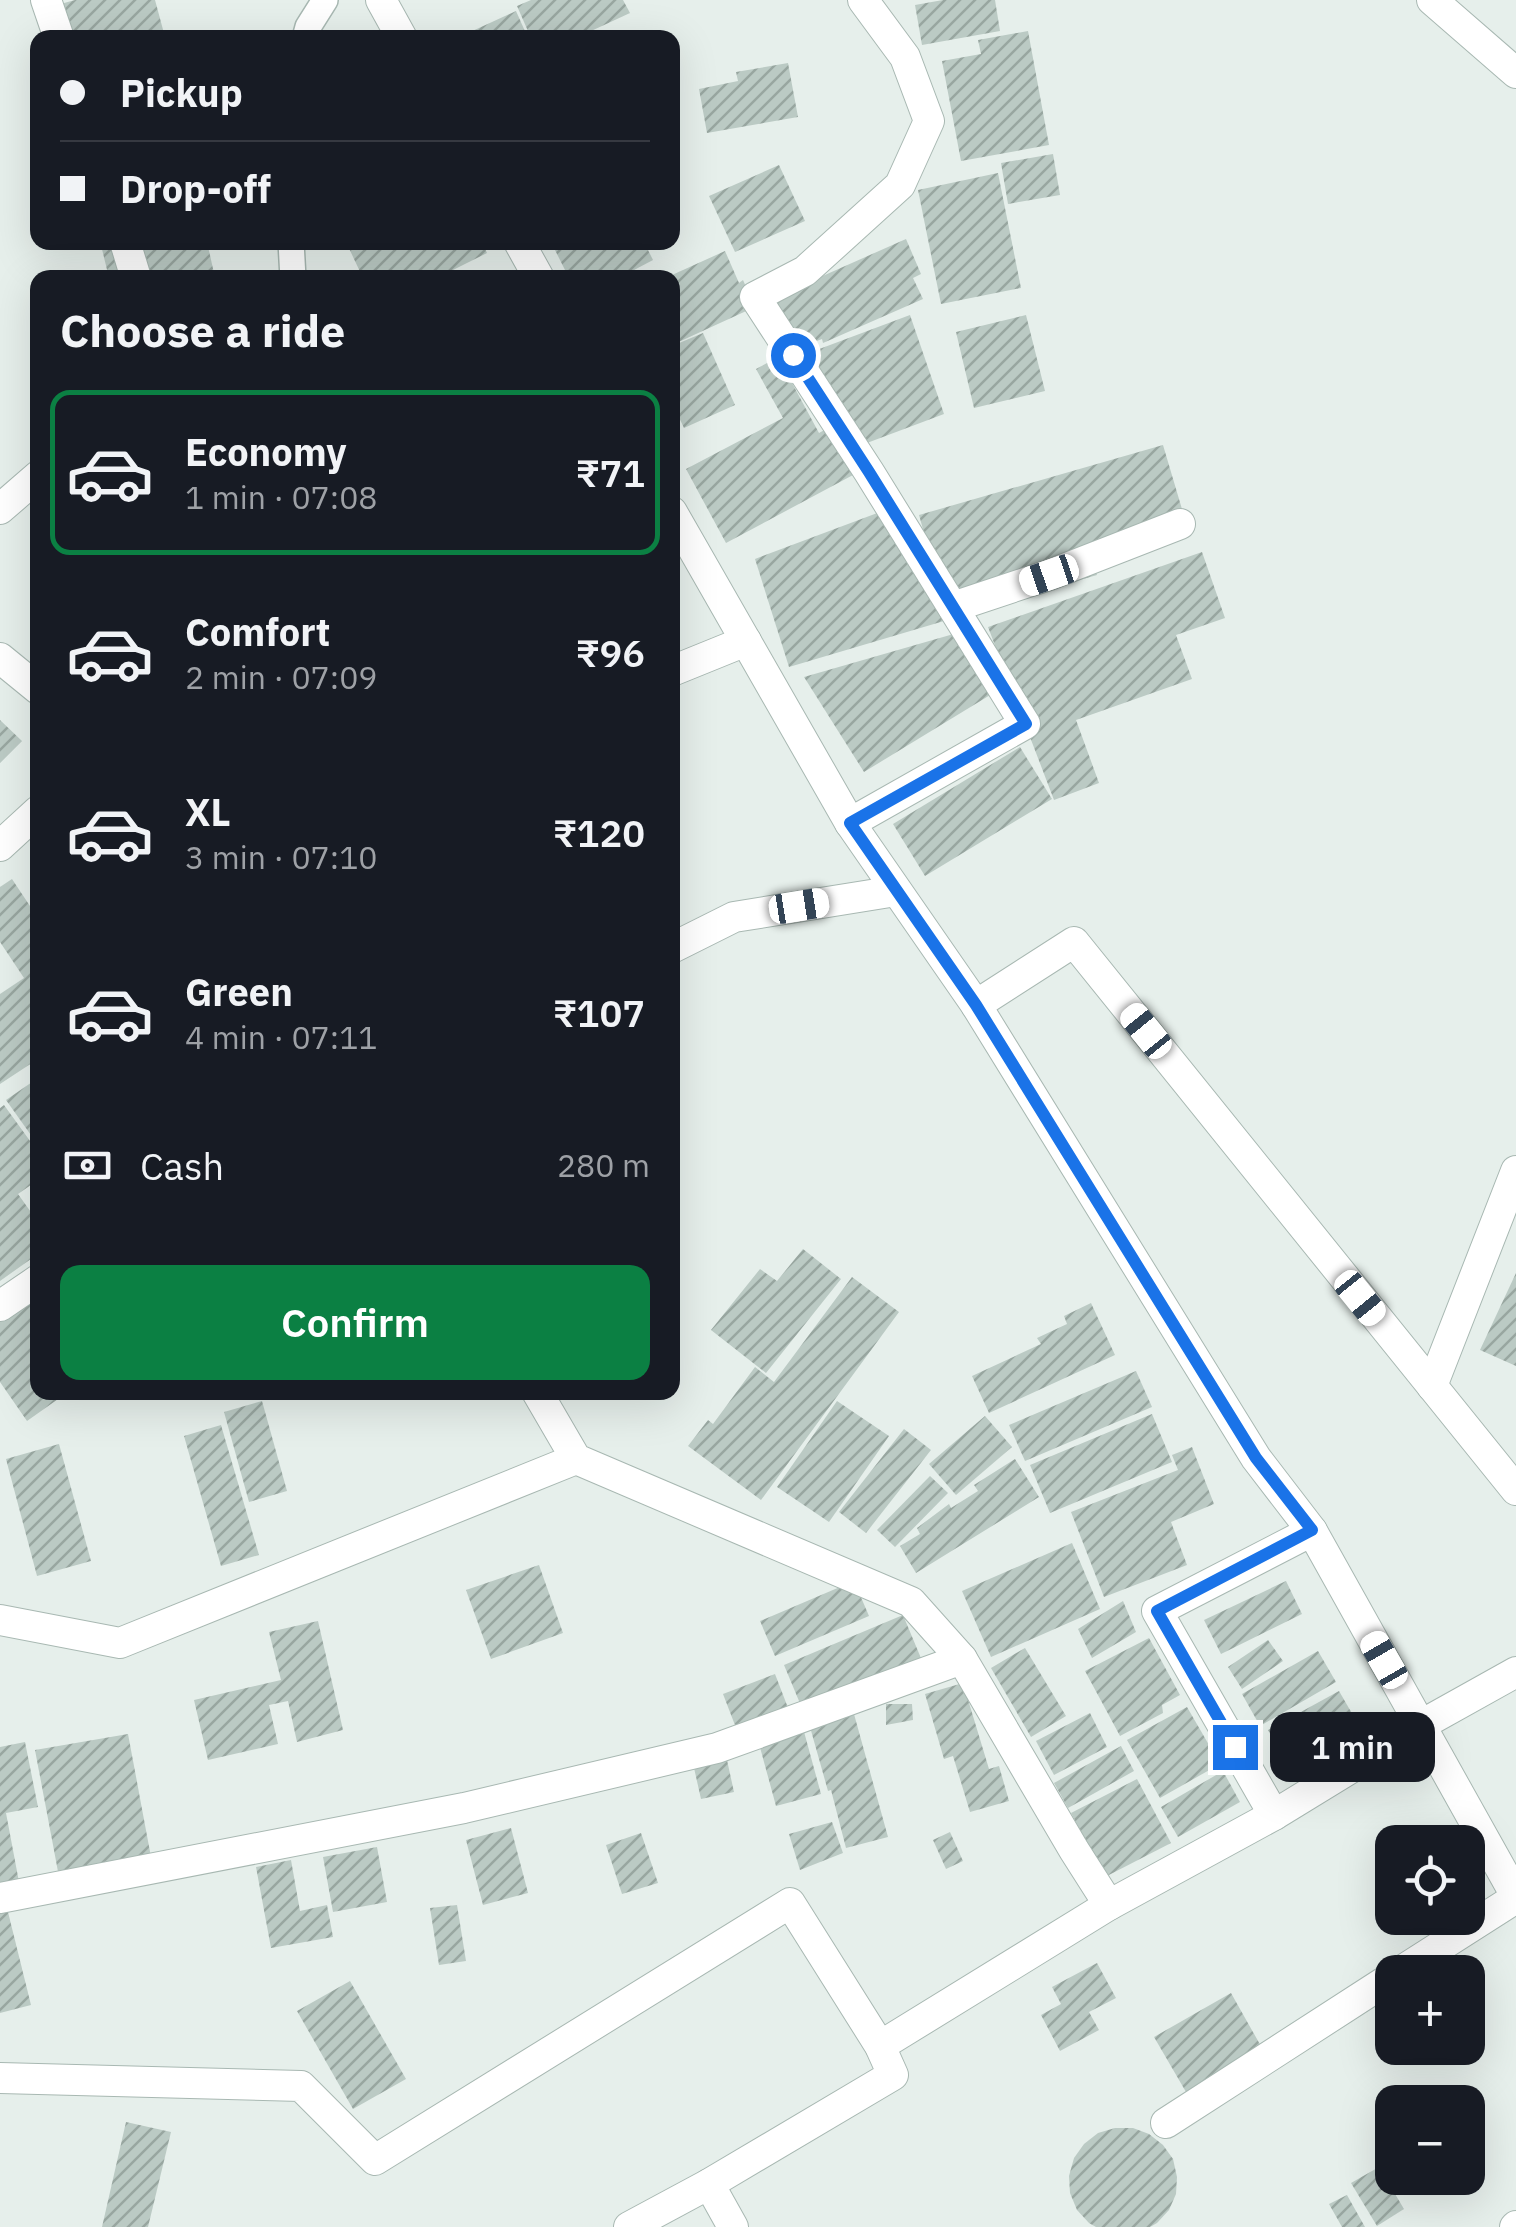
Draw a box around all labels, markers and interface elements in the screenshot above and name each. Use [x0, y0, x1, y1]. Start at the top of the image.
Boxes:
text: Pickup [120, 68, 243, 117]
text: Drop-off [120, 164, 271, 213]
text: Choose a ride [60, 301, 345, 359]
route start [771, 333, 816, 378]
text: Economy [185, 427, 347, 476]
icon: car [65, 428, 155, 518]
text: ₹71 [576, 448, 645, 497]
text: 1 min · 07:08 [185, 476, 378, 518]
car [1016, 551, 1082, 599]
text: Comfort [185, 607, 330, 656]
icon: car [65, 608, 155, 698]
text: ₹96 [576, 628, 645, 677]
text: 2 min · 07:09 [185, 656, 378, 698]
text: XL [185, 787, 231, 836]
icon: car [65, 788, 155, 878]
text: ₹120 [553, 808, 645, 857]
text: 3 min · 07:10 [185, 836, 378, 878]
car [767, 886, 831, 926]
text: Green [185, 967, 293, 1016]
icon: car [65, 968, 155, 1058]
text: ₹107 [553, 988, 645, 1037]
car [1115, 998, 1177, 1064]
text: 4 min · 07:11 [185, 1016, 378, 1058]
icon: cash [60, 1138, 115, 1193]
text: Cash [140, 1141, 224, 1190]
text: 280 m [557, 1144, 650, 1186]
button: Confirm [60, 1265, 650, 1380]
car [1329, 1265, 1391, 1331]
car [1356, 1627, 1412, 1693]
callout: 1 min [1270, 1712, 1435, 1782]
route end [1213, 1725, 1258, 1770]
text: 1 min [1311, 1726, 1394, 1768]
map controls [1375, 1825, 1485, 2195]
button: locate [1375, 1825, 1485, 1935]
button: + [1375, 1955, 1485, 2065]
button: − [1375, 2085, 1485, 2195]

